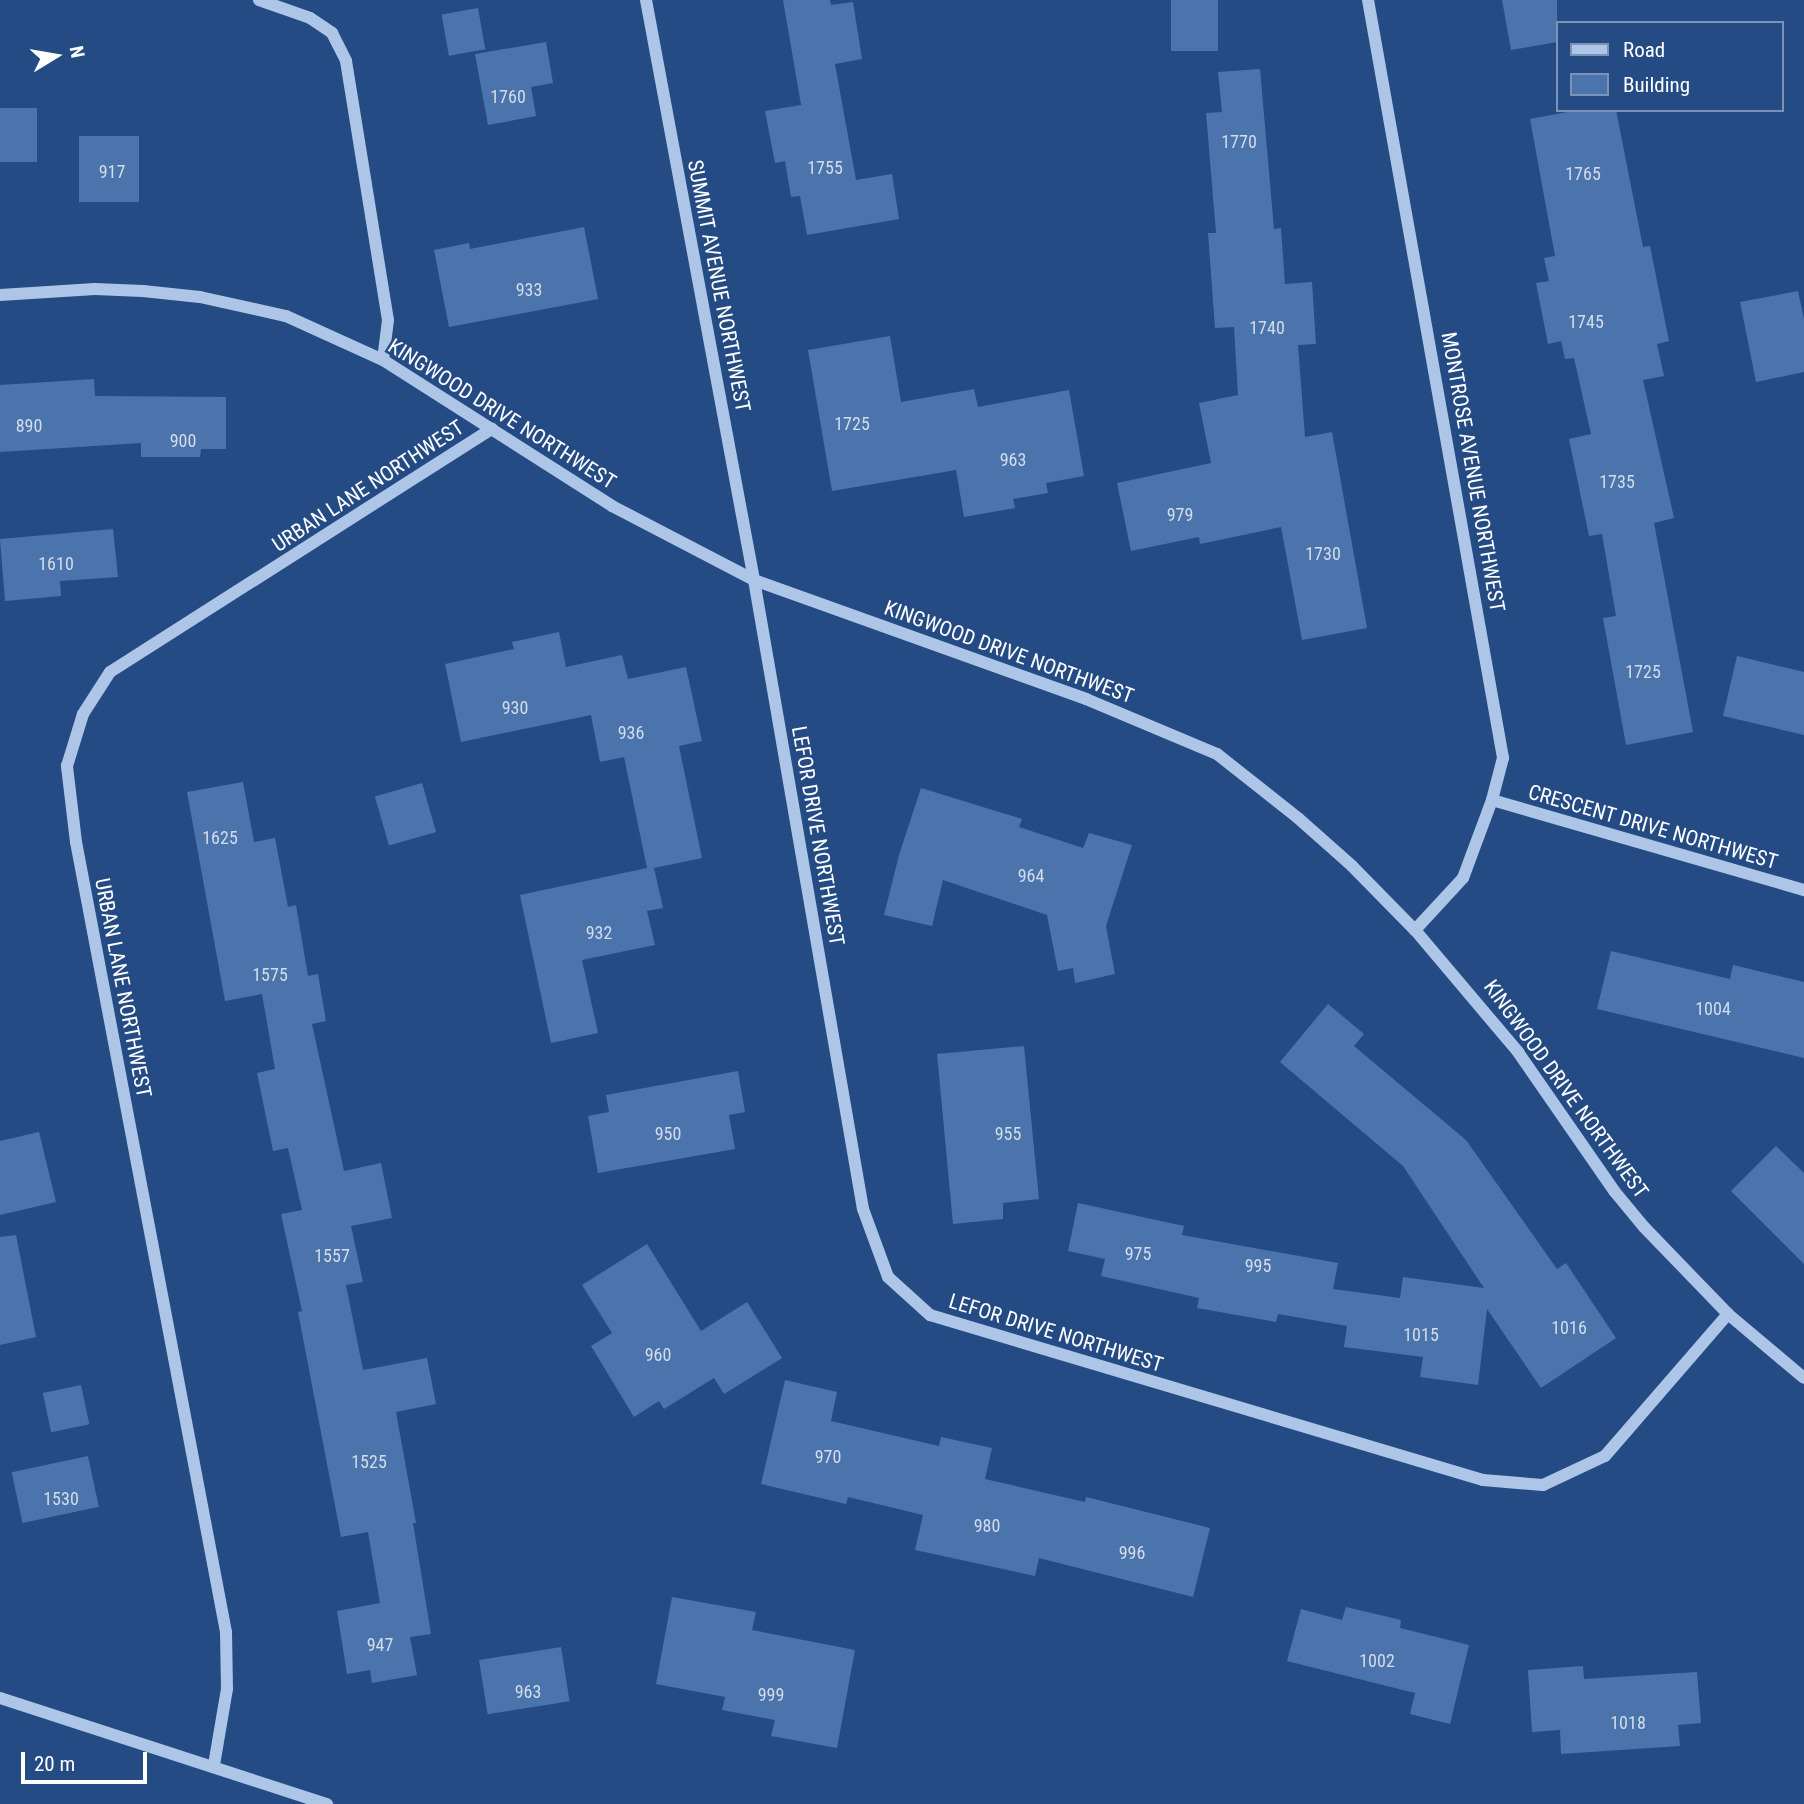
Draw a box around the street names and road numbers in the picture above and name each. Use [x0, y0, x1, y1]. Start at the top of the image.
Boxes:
street label: SUMMIT AVENUE NORTHWEST [682, 158, 756, 414]
street label: MONTROSE AVENUE NORTHWEST [1436, 330, 1510, 614]
street label: KINGWOOD DRIVE NORTHWEST [383, 333, 621, 495]
street label: URBAN LANE NORTHWEST [268, 415, 468, 557]
street label: KINGWOOD DRIVE NORTHWEST [881, 595, 1137, 709]
street label: LEFOR DRIVE NORTHWEST [786, 724, 850, 948]
street label: CRESCENT DRIVE NORTHWEST [1525, 779, 1781, 875]
street label: URBAN LANE NORTHWEST [89, 876, 157, 1100]
street label: KINGWOOD DRIVE NORTHWEST [1478, 975, 1654, 1203]
street label: LEFOR DRIVE NORTHWEST [946, 1288, 1166, 1378]

